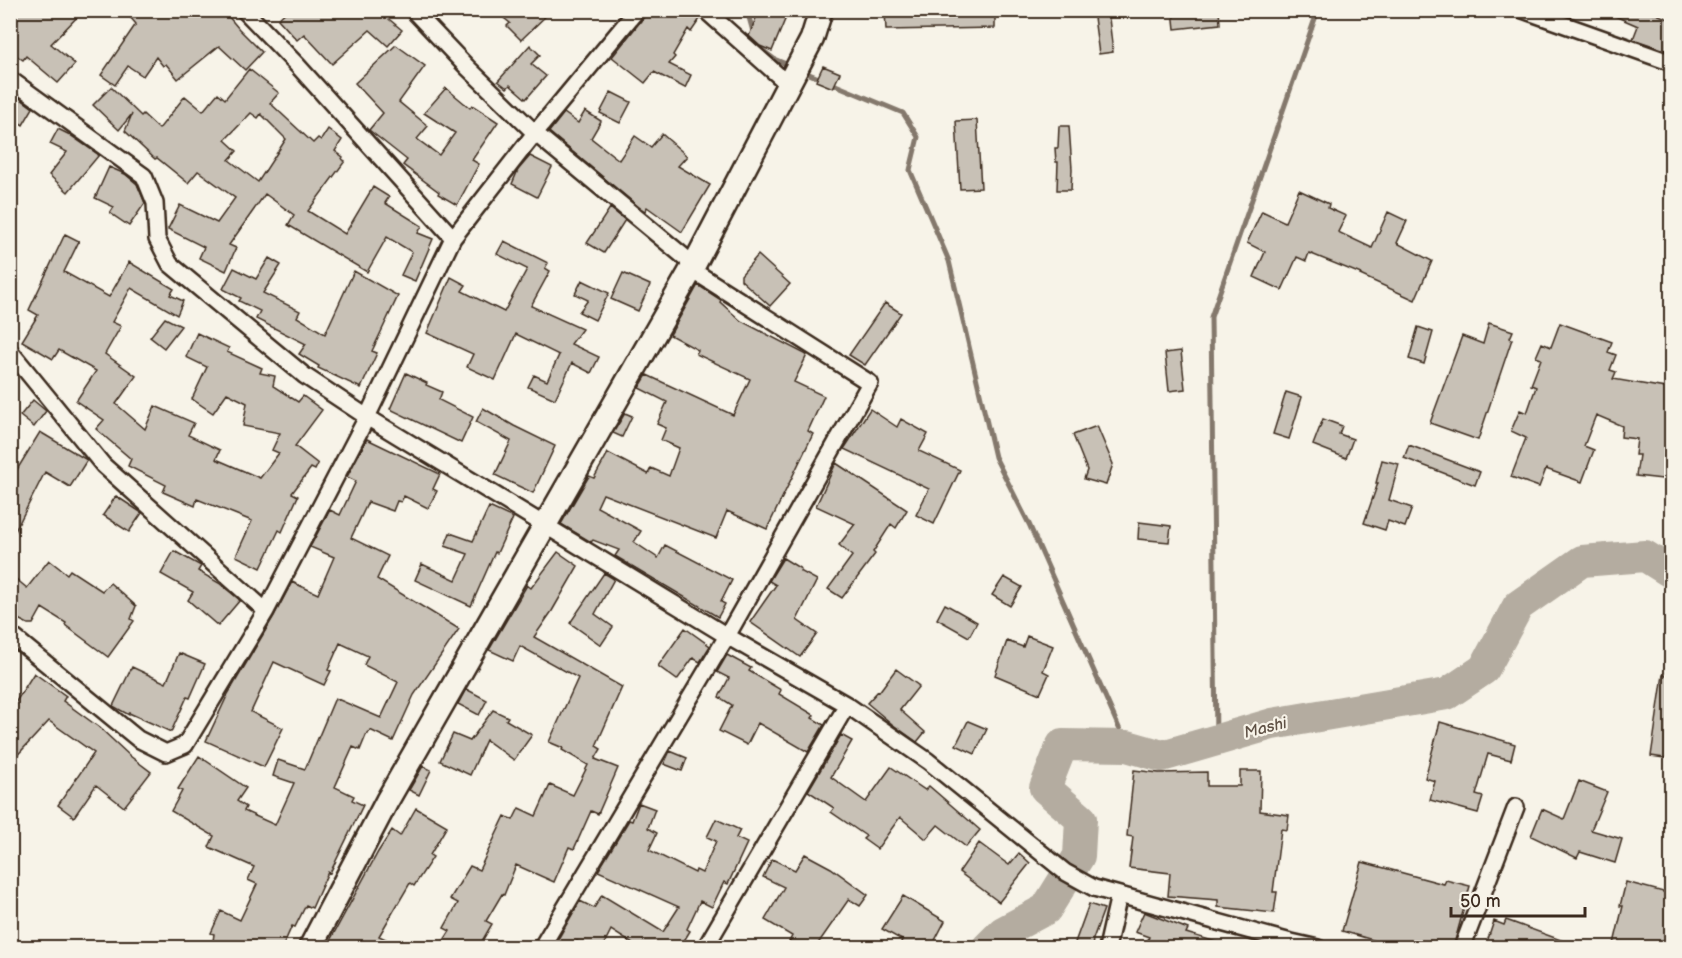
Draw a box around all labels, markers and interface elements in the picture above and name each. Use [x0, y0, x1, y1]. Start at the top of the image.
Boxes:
water label: Mashi [1242, 714, 1290, 743]
scale bar [1451, 880, 1584, 918]
text: 50 m [1460, 891, 1501, 912]

